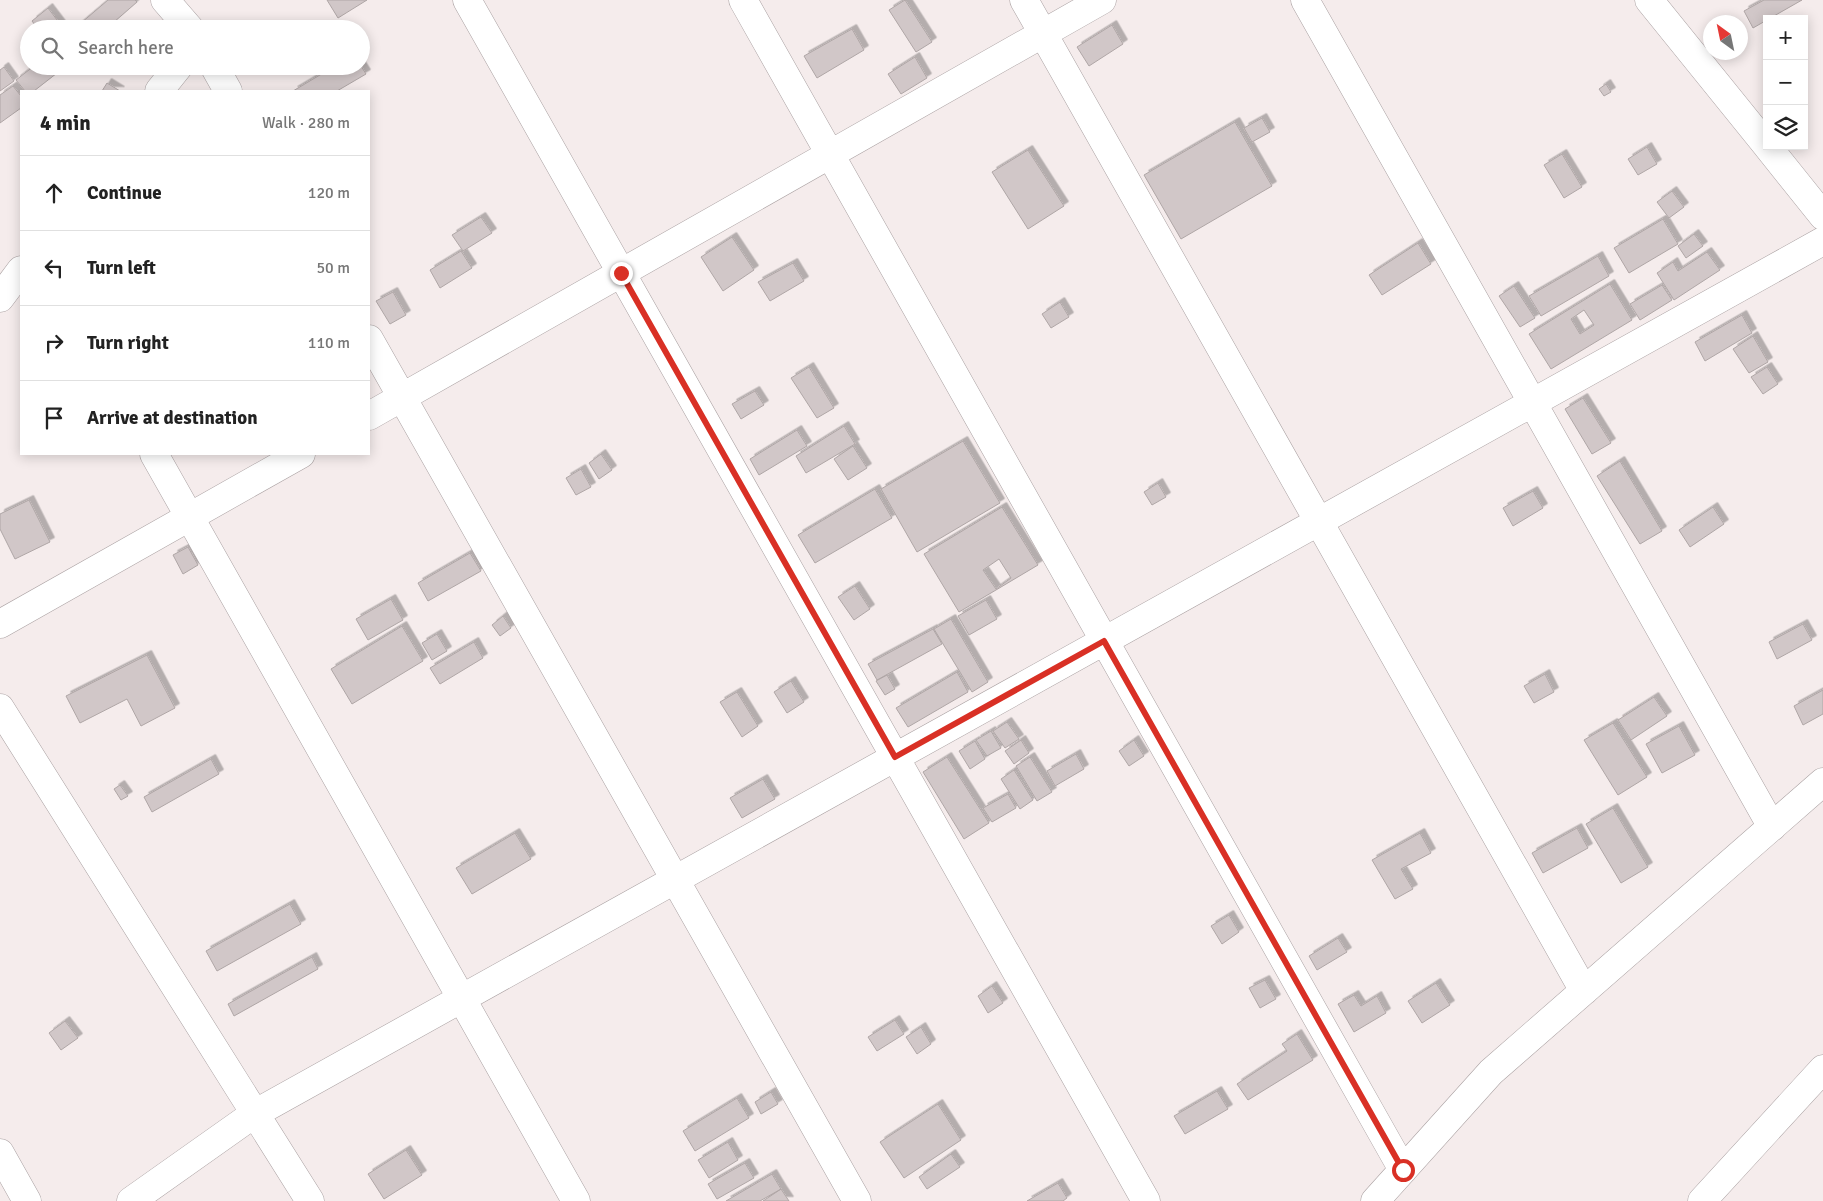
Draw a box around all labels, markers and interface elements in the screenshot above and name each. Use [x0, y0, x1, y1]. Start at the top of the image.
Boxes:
north arrow [1703, 15, 1748, 60]
map controls [1763, 15, 1808, 150]
button: + [1763, 15, 1808, 60]
search box [20, 20, 370, 75]
icon: search [38, 34, 66, 62]
text: Search here [78, 36, 174, 60]
button: − [1763, 60, 1808, 105]
button: layers [1763, 105, 1808, 150]
text: 4 min [40, 110, 91, 136]
text: Walk · 280 m [262, 113, 350, 133]
icon: ahead [40, 179, 68, 207]
text: Continue [87, 181, 162, 205]
text: 120 m [308, 183, 350, 203]
icon: left [40, 254, 68, 282]
text: Turn left [87, 256, 156, 280]
text: 50 m [316, 258, 350, 278]
route end [610, 262, 633, 285]
icon: right [40, 329, 68, 357]
text: Turn right [87, 331, 169, 355]
text: 110 m [308, 333, 350, 353]
icon: arrive [40, 404, 68, 432]
text: Arrive at destination [87, 406, 258, 430]
route start [1392, 1159, 1415, 1182]

